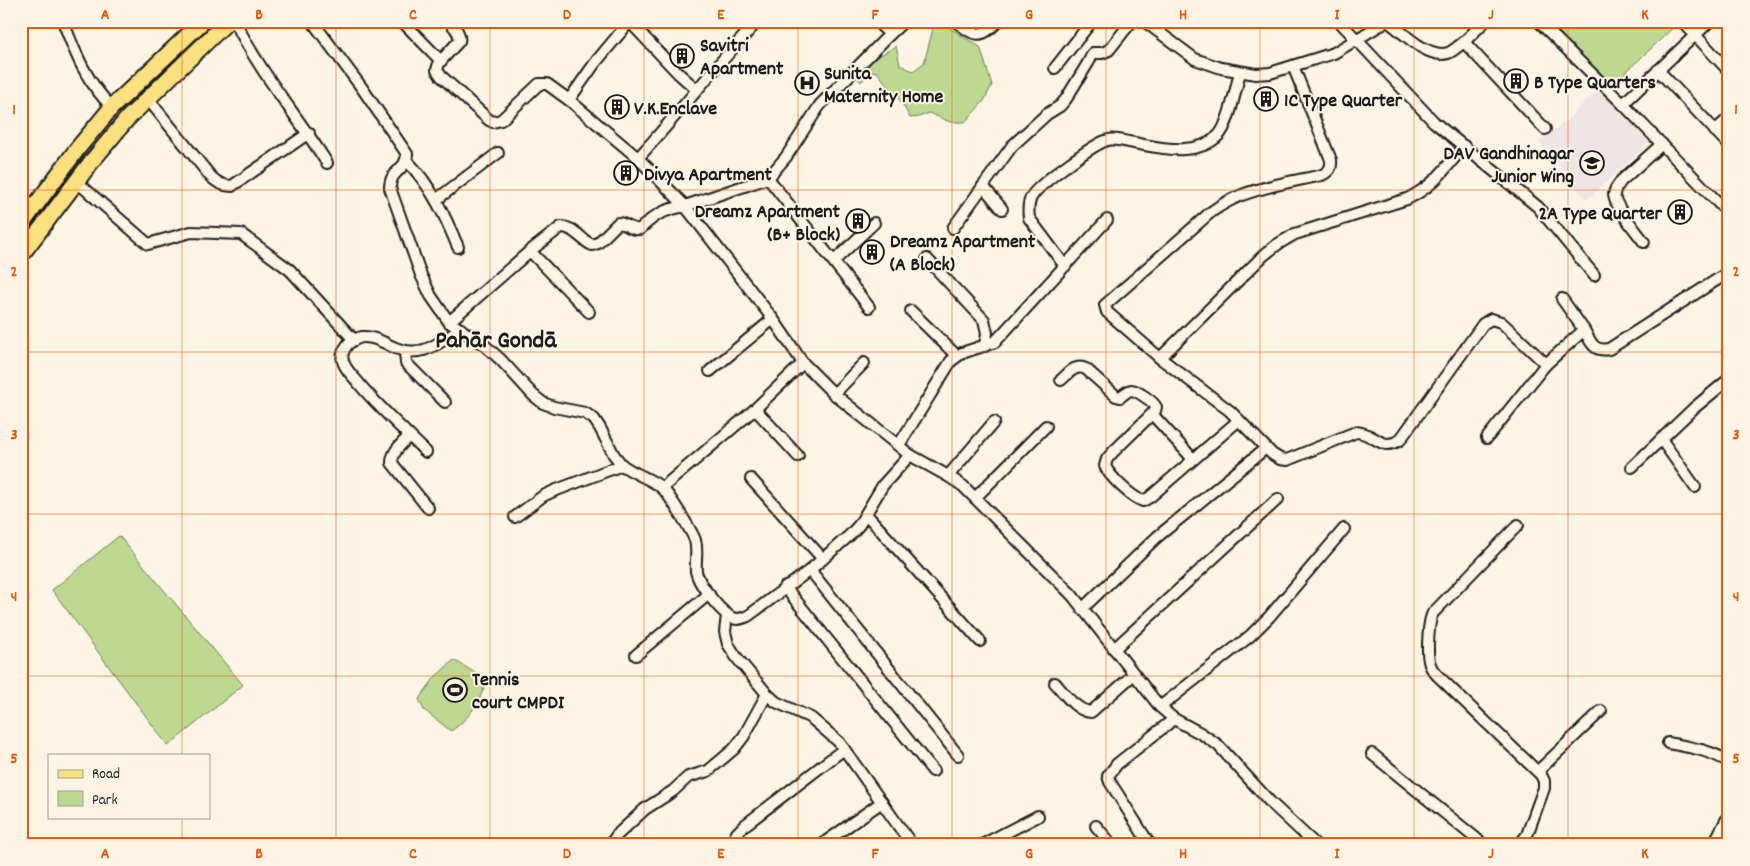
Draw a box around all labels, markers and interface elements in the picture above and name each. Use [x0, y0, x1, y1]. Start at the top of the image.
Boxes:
text: A [101, 4, 110, 27]
text: B [255, 4, 263, 27]
text: C [409, 4, 417, 27]
text: D [563, 4, 572, 27]
text: E [717, 4, 725, 27]
text: F [871, 4, 879, 27]
text: G [1025, 4, 1033, 27]
text: H [1179, 4, 1187, 27]
text: I [1335, 4, 1341, 27]
text: J [1488, 4, 1494, 27]
text: K [1641, 4, 1649, 27]
place label: Savitri Apartment [700, 33, 784, 84]
building icon: Savitri Apartment [669, 43, 695, 69]
place label: Sunita Maternity Home [824, 61, 944, 112]
building icon: B Type Quarters [1503, 68, 1529, 94]
hospital icon: Sunita Maternity Home [794, 70, 820, 96]
place label: B Type Quarters [1534, 70, 1656, 98]
building icon: 1C Type Quarter [1253, 86, 1279, 112]
place label: 1C Type Quarter [1284, 88, 1403, 116]
building icon: V.K.Enclave [604, 94, 630, 120]
place label: V.K.Enclave [634, 96, 717, 124]
text: 1 [12, 99, 16, 122]
text: 1 [1734, 99, 1738, 122]
place label: DAV Gandhinagar Junior Wing [1443, 141, 1575, 192]
school or university icon: DAV Gandhinagar Junior Wing [1579, 150, 1605, 176]
building icon: Divya Apartment [613, 160, 639, 186]
place label: Divya Apartment [644, 162, 772, 190]
place label: Dreamz Apartment (B+ Block) [695, 199, 841, 250]
building icon: 2A Type Quarter [1667, 199, 1693, 225]
place label: 2A Type Quarter [1538, 201, 1663, 229]
building icon: Dreamz Apartment (B+ Block) [845, 208, 871, 234]
place label: Dreamz Apartment (A Block) [890, 229, 1036, 280]
building icon: Dreamz Apartment (A Block) [859, 239, 885, 265]
text: 2 [11, 261, 18, 284]
text: 2 [1733, 261, 1740, 284]
district label: Pahār Gondā [435, 324, 557, 360]
text: 3 [10, 424, 18, 447]
text: 3 [1732, 424, 1740, 447]
text: 4 [11, 586, 17, 609]
text: 4 [1733, 586, 1739, 609]
place label: Tennis court CMPDI [472, 667, 565, 718]
sports icon: Tennis court CMPDI [442, 677, 468, 703]
text: 5 [10, 748, 18, 771]
text: 5 [1732, 748, 1740, 771]
legend [48, 754, 210, 818]
text: Road [92, 764, 120, 786]
text: Park [92, 790, 118, 812]
text: A [101, 843, 110, 866]
text: B [255, 843, 263, 866]
text: C [409, 843, 417, 866]
text: D [563, 843, 572, 866]
text: E [717, 843, 725, 866]
text: F [871, 843, 879, 866]
text: G [1025, 843, 1033, 866]
text: H [1179, 843, 1187, 866]
text: I [1335, 843, 1341, 866]
text: J [1488, 843, 1494, 866]
text: K [1641, 843, 1649, 866]

